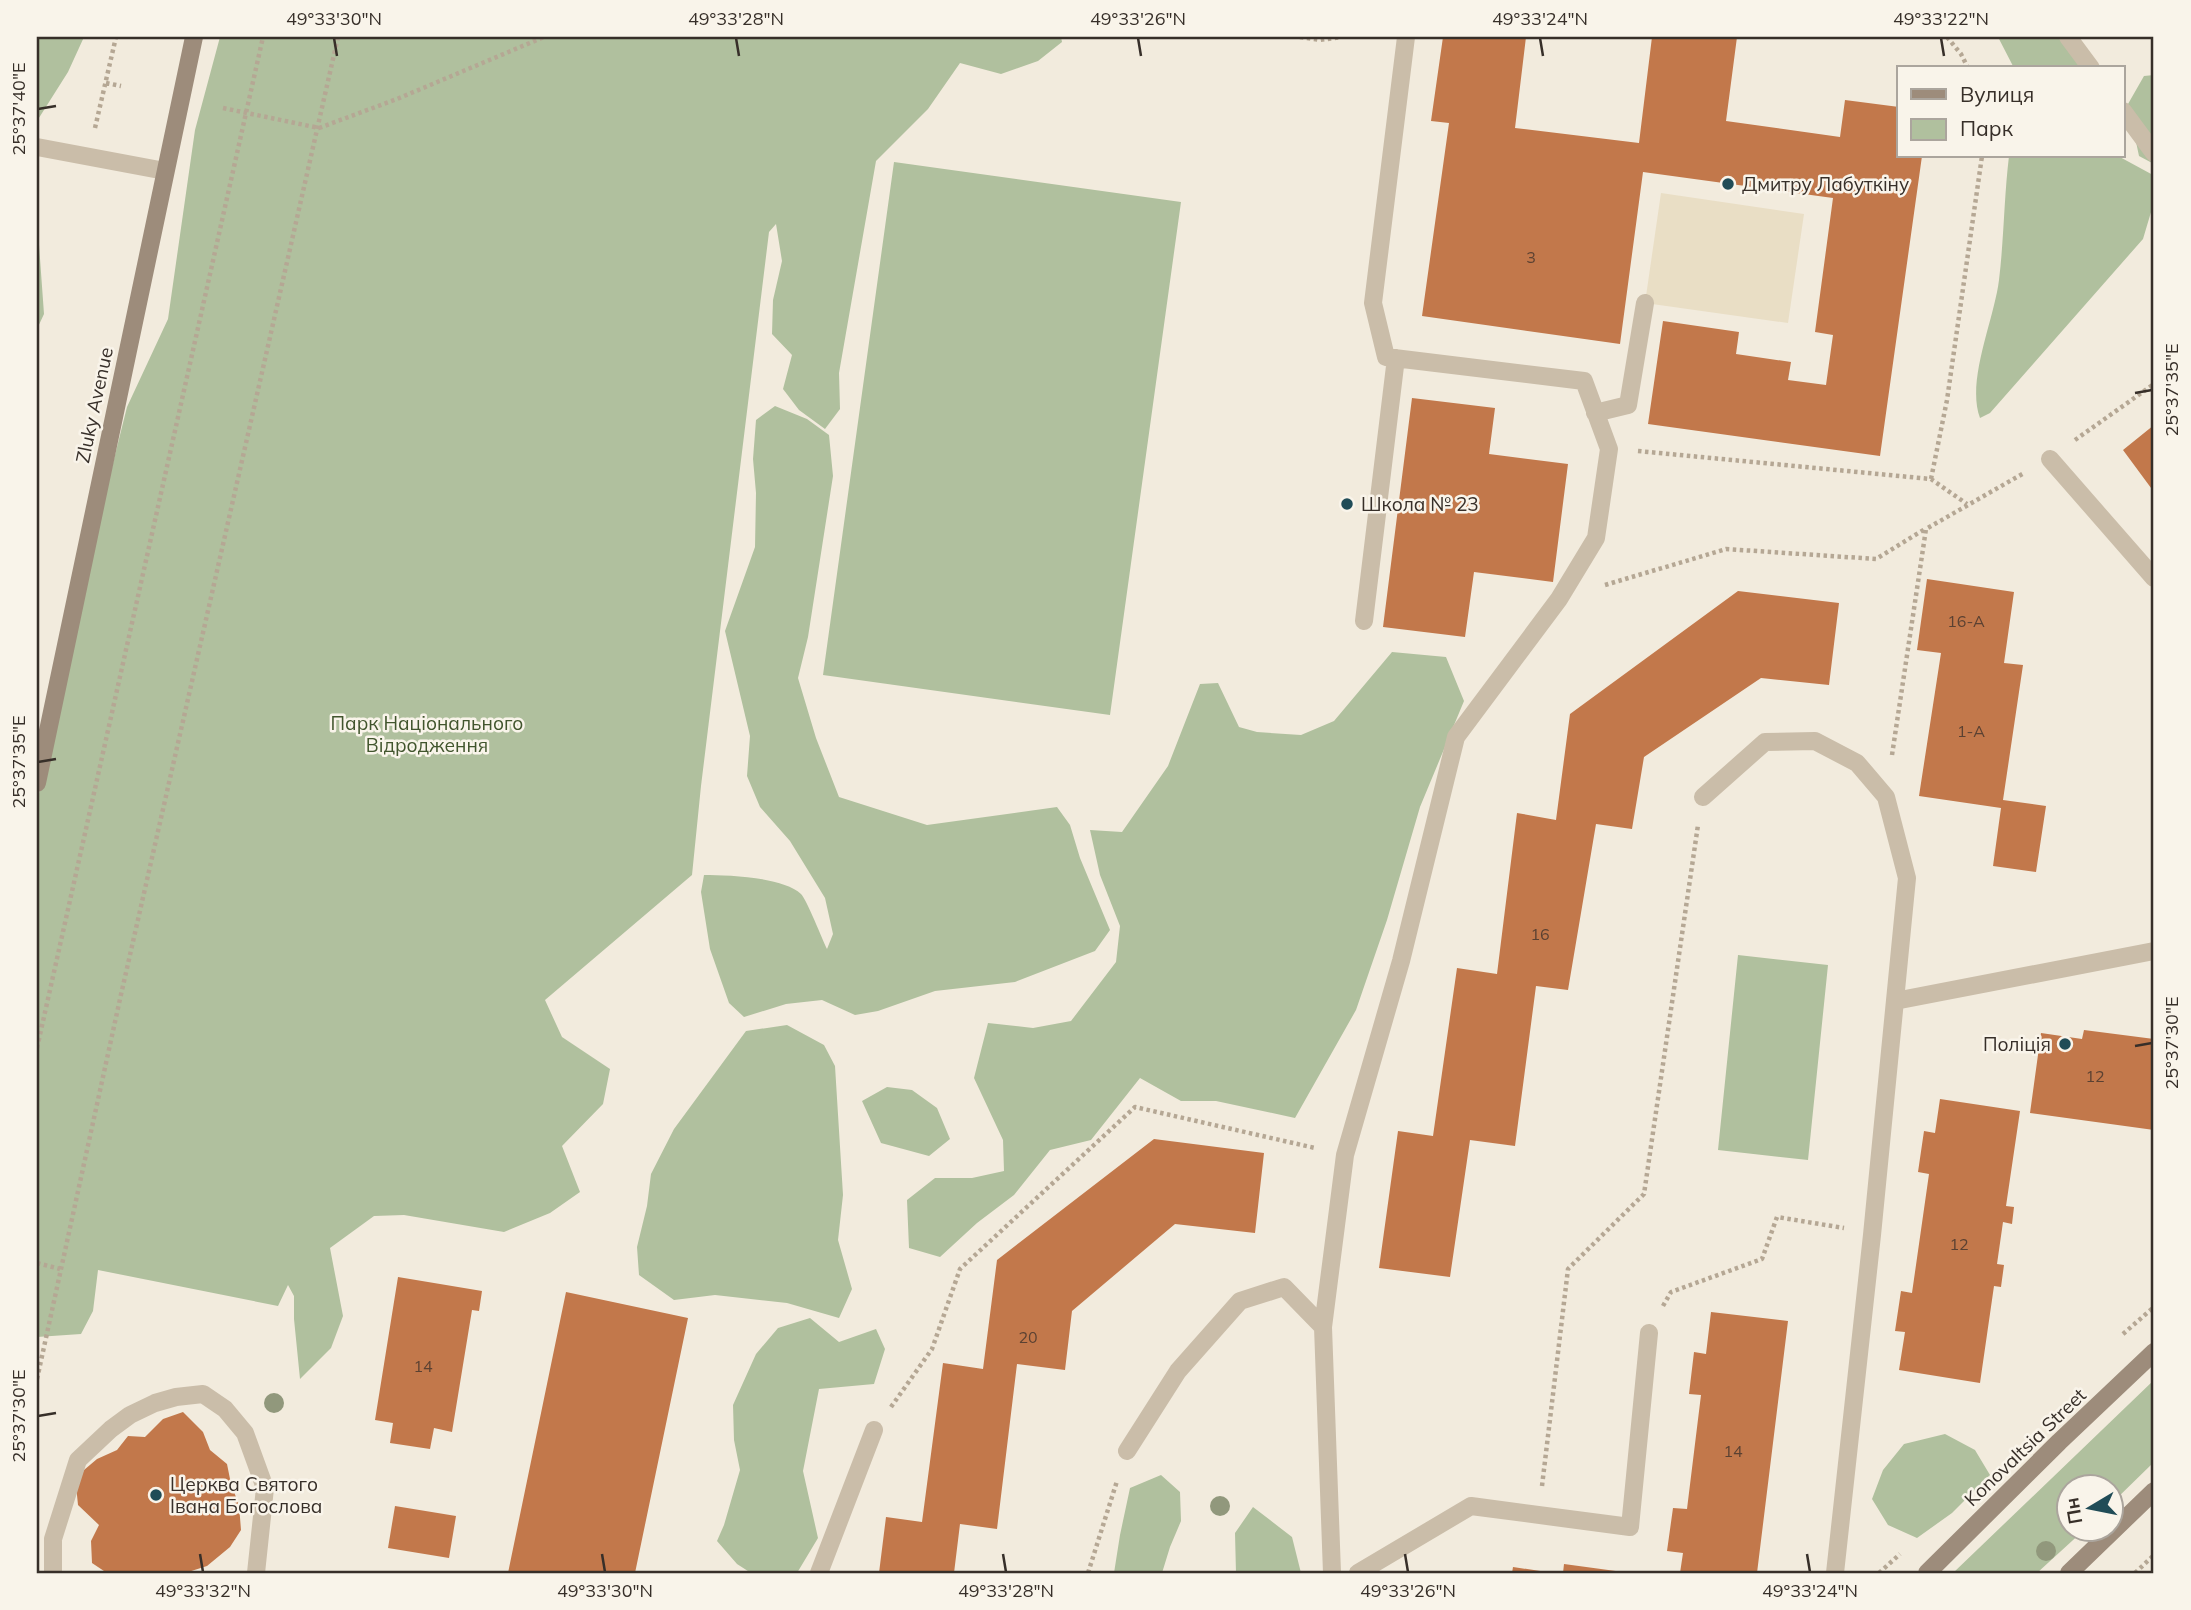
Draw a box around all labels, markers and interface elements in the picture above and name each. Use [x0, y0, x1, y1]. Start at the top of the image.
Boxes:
text: 49°33'30"N [286, 7, 382, 30]
text: 49°33'28"N [688, 7, 784, 30]
text: 49°33'26"N [1090, 7, 1186, 30]
text: 49°33'24"N [1492, 7, 1588, 30]
text: 49°33'22"N [1893, 7, 1989, 30]
text: 25°37'40"E [7, 62, 30, 156]
legend [1897, 66, 2124, 158]
text: Вулиця [1960, 81, 2034, 107]
text: Парк [1960, 115, 2014, 141]
place label: Дмитру Лабуткіну [1742, 172, 1909, 196]
marker: Дмитру Лабуткіну [1720, 176, 1736, 192]
house number: 3 [1526, 247, 1536, 267]
text: 25°37'35"E [2160, 343, 2183, 437]
street label: Zluky Avenue [70, 345, 118, 465]
place label: Школа № 23 [1361, 492, 1479, 516]
marker: Школа № 23 [1339, 496, 1355, 512]
house number: 16-А [1947, 611, 1985, 631]
park label: Парк Національного Відродження [331, 711, 523, 757]
text: 25°37'35"E [7, 715, 30, 809]
house number: 1-А [1957, 721, 1985, 741]
house number: 16 [1530, 924, 1550, 944]
text: 25°37'30"E [2160, 996, 2183, 1090]
place label: Поліція [1983, 1032, 2051, 1056]
marker: Поліція [2057, 1036, 2073, 1052]
house number: 12 [2085, 1066, 2105, 1086]
house number: 12 [1949, 1234, 1969, 1254]
house number: 20 [1018, 1327, 1038, 1347]
house number: 14 [413, 1356, 433, 1376]
text: 25°37'30"E [7, 1369, 30, 1463]
street label: Konovaltsia Street [1959, 1383, 2091, 1511]
house number: 14 [1723, 1441, 1743, 1461]
place label: Церква Святого Івана Богослова [170, 1472, 322, 1518]
north arrow [2054, 1474, 2124, 1544]
marker: Церква Святого Івана Богослова [148, 1487, 164, 1503]
text: Пн [2059, 1496, 2087, 1526]
text: 49°33'32"N [155, 1579, 251, 1602]
text: 49°33'30"N [557, 1579, 653, 1602]
text: 49°33'28"N [958, 1579, 1054, 1602]
text: 49°33'26"N [1360, 1579, 1456, 1602]
text: 49°33'24"N [1762, 1579, 1858, 1602]

